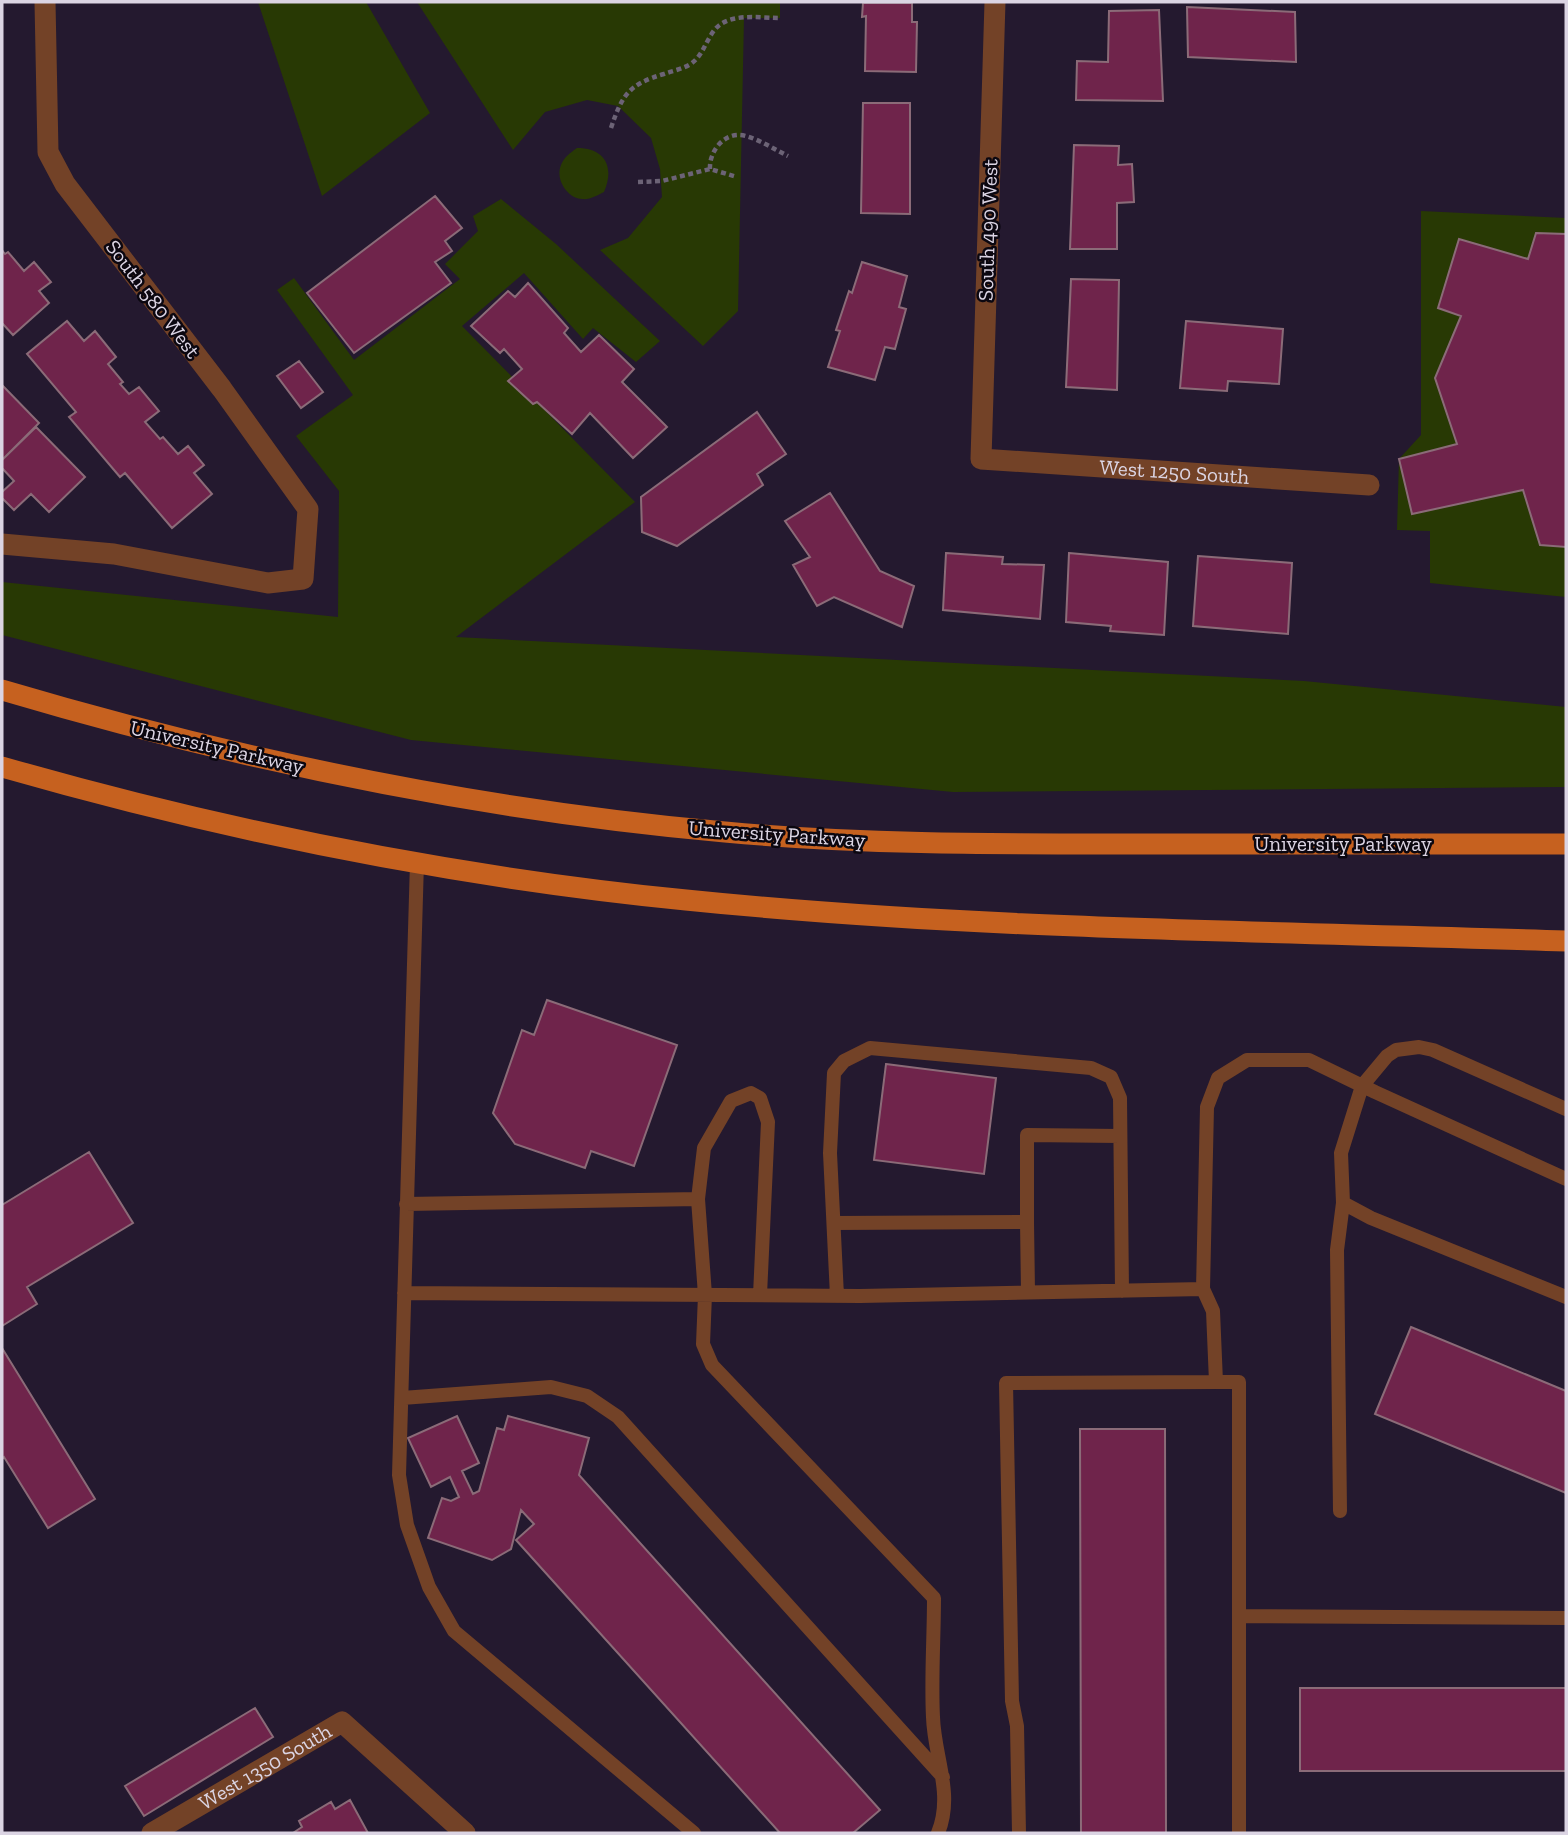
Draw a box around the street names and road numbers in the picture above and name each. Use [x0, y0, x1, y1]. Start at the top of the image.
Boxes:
street label: South 490 West [973, 158, 1002, 301]
street label: South 580 West [101, 235, 206, 363]
street label: West 1250 South [1099, 454, 1250, 489]
street label: University Parkway [128, 714, 307, 779]
street label: University Parkway [688, 815, 867, 852]
street label: University Parkway [1254, 831, 1432, 856]
street label: West 1350 South [194, 1718, 336, 1815]

